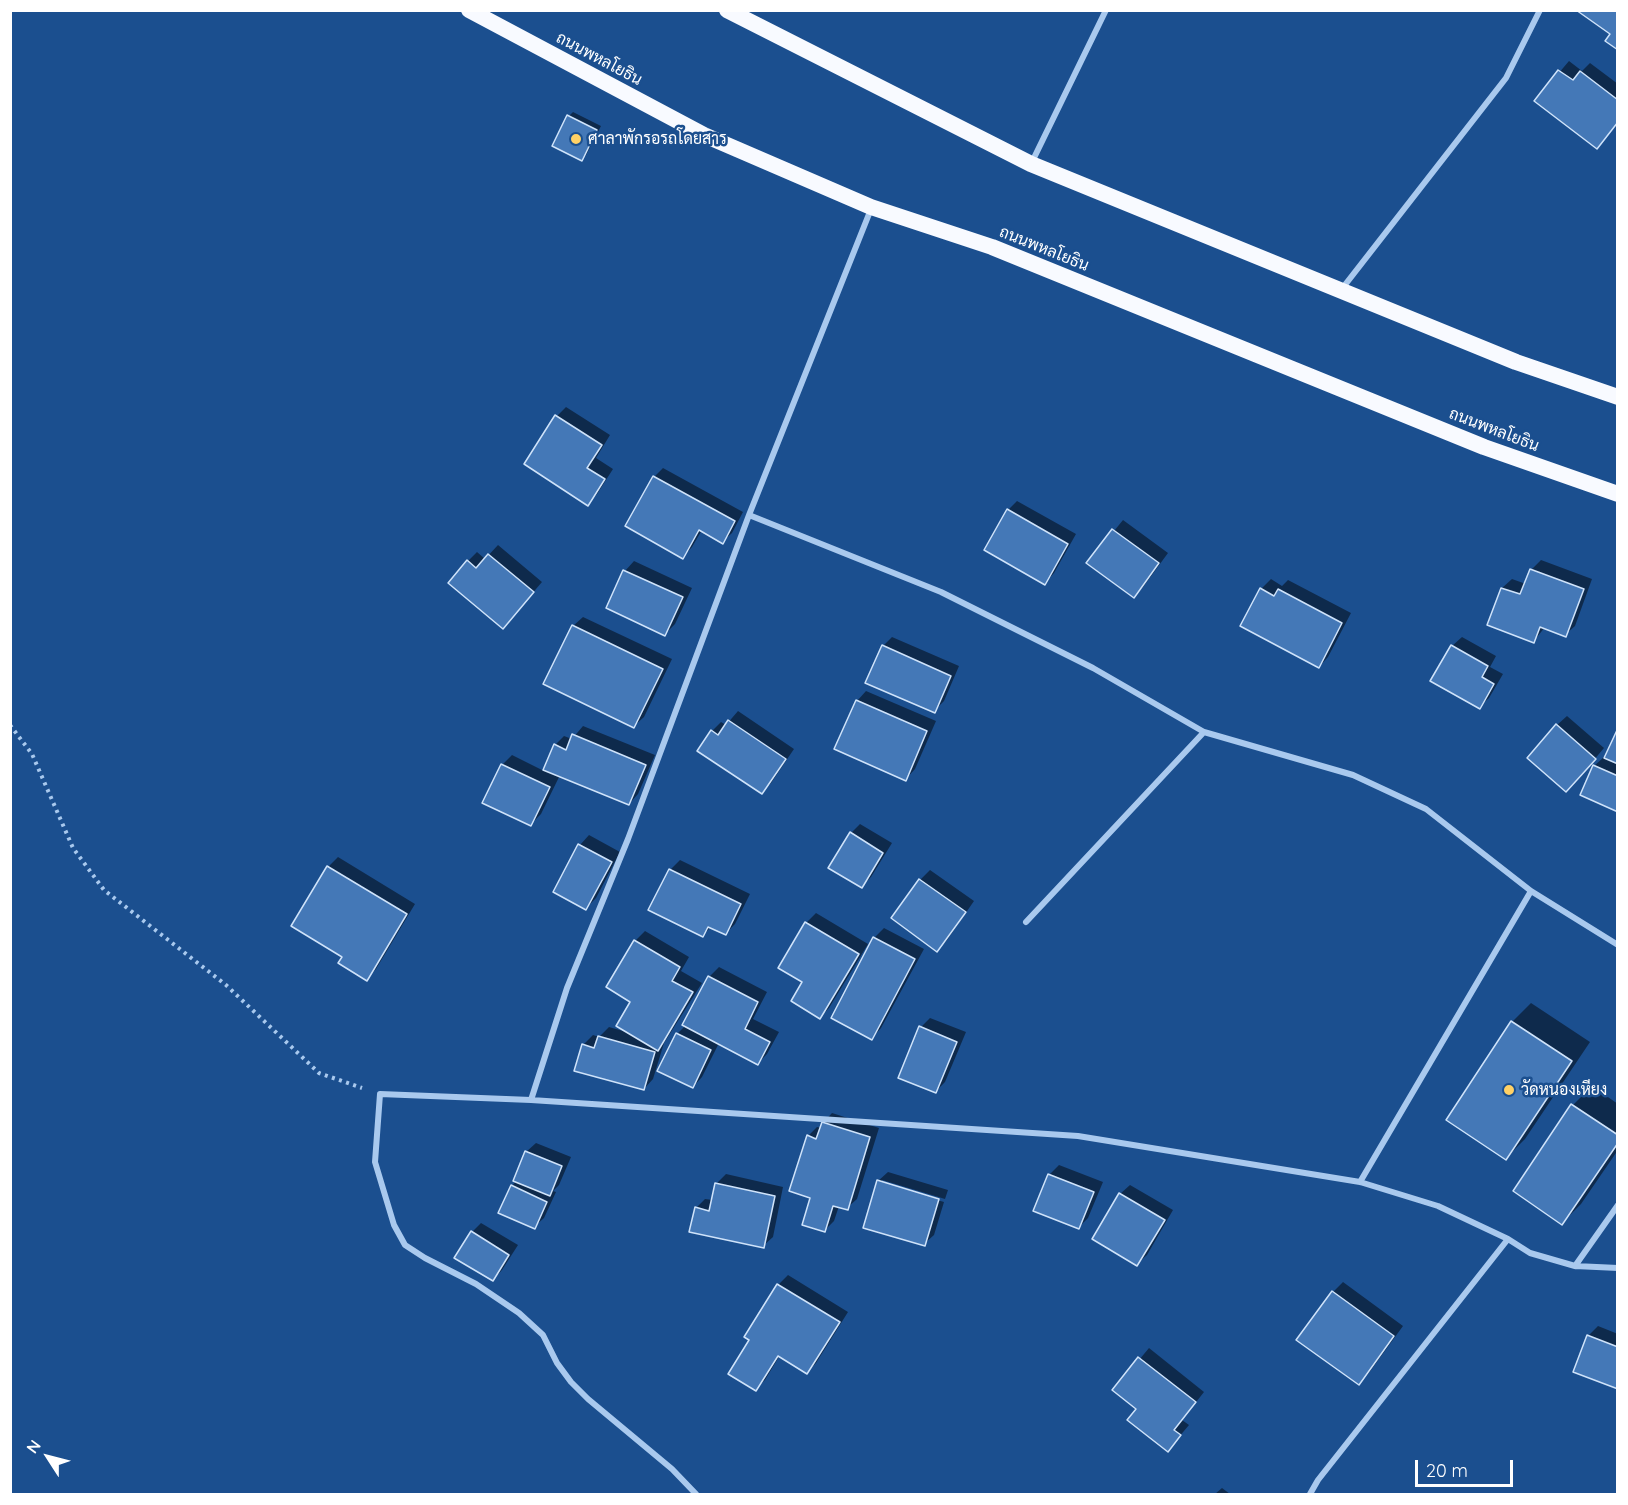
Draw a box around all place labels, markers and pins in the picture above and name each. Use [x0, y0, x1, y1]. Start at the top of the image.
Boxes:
place label: ศาลาพักรอรถโดยสาร [588, 129, 727, 149]
marker: ศาลาพักรอรถโดยสาร [569, 132, 583, 146]
place label: วัดหนองเหียง [1521, 1080, 1607, 1100]
marker: วัดหนองเหียง [1502, 1083, 1516, 1097]

